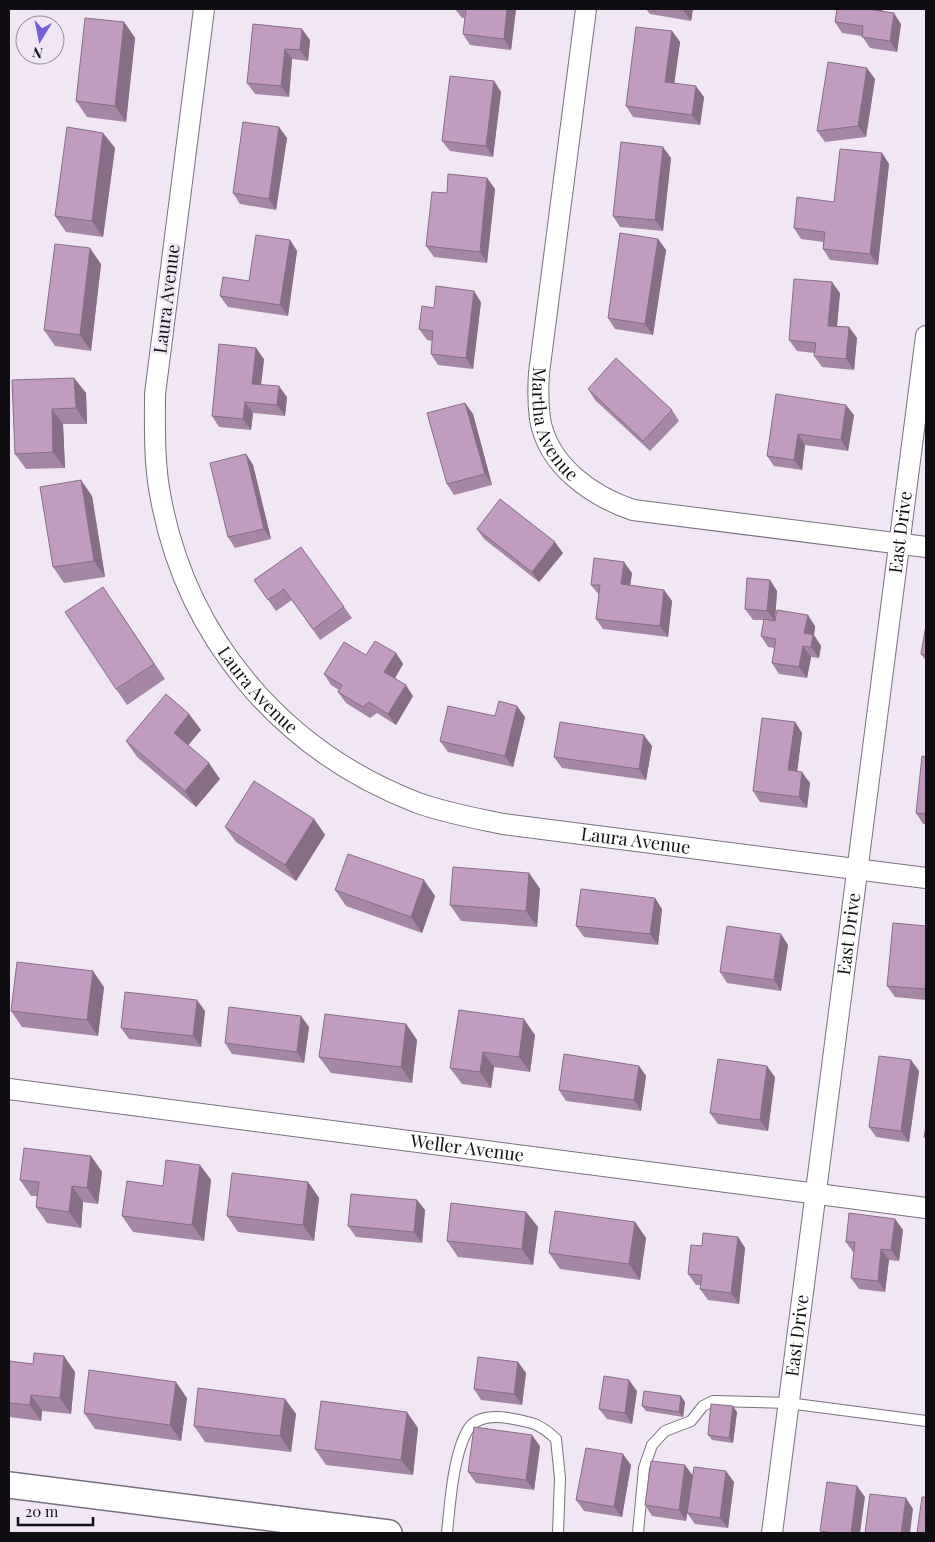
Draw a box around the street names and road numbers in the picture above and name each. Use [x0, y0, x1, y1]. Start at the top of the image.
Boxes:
street label: Laura Avenue [147, 243, 185, 355]
street label: Martha Avenue [527, 366, 584, 486]
street label: East Drive [883, 490, 917, 575]
street label: Laura Avenue [213, 641, 303, 739]
street label: Laura Avenue [580, 821, 692, 859]
street label: East Drive [831, 891, 865, 976]
street label: Weller Avenue [408, 1128, 526, 1167]
street label: East Drive [779, 1293, 814, 1378]

